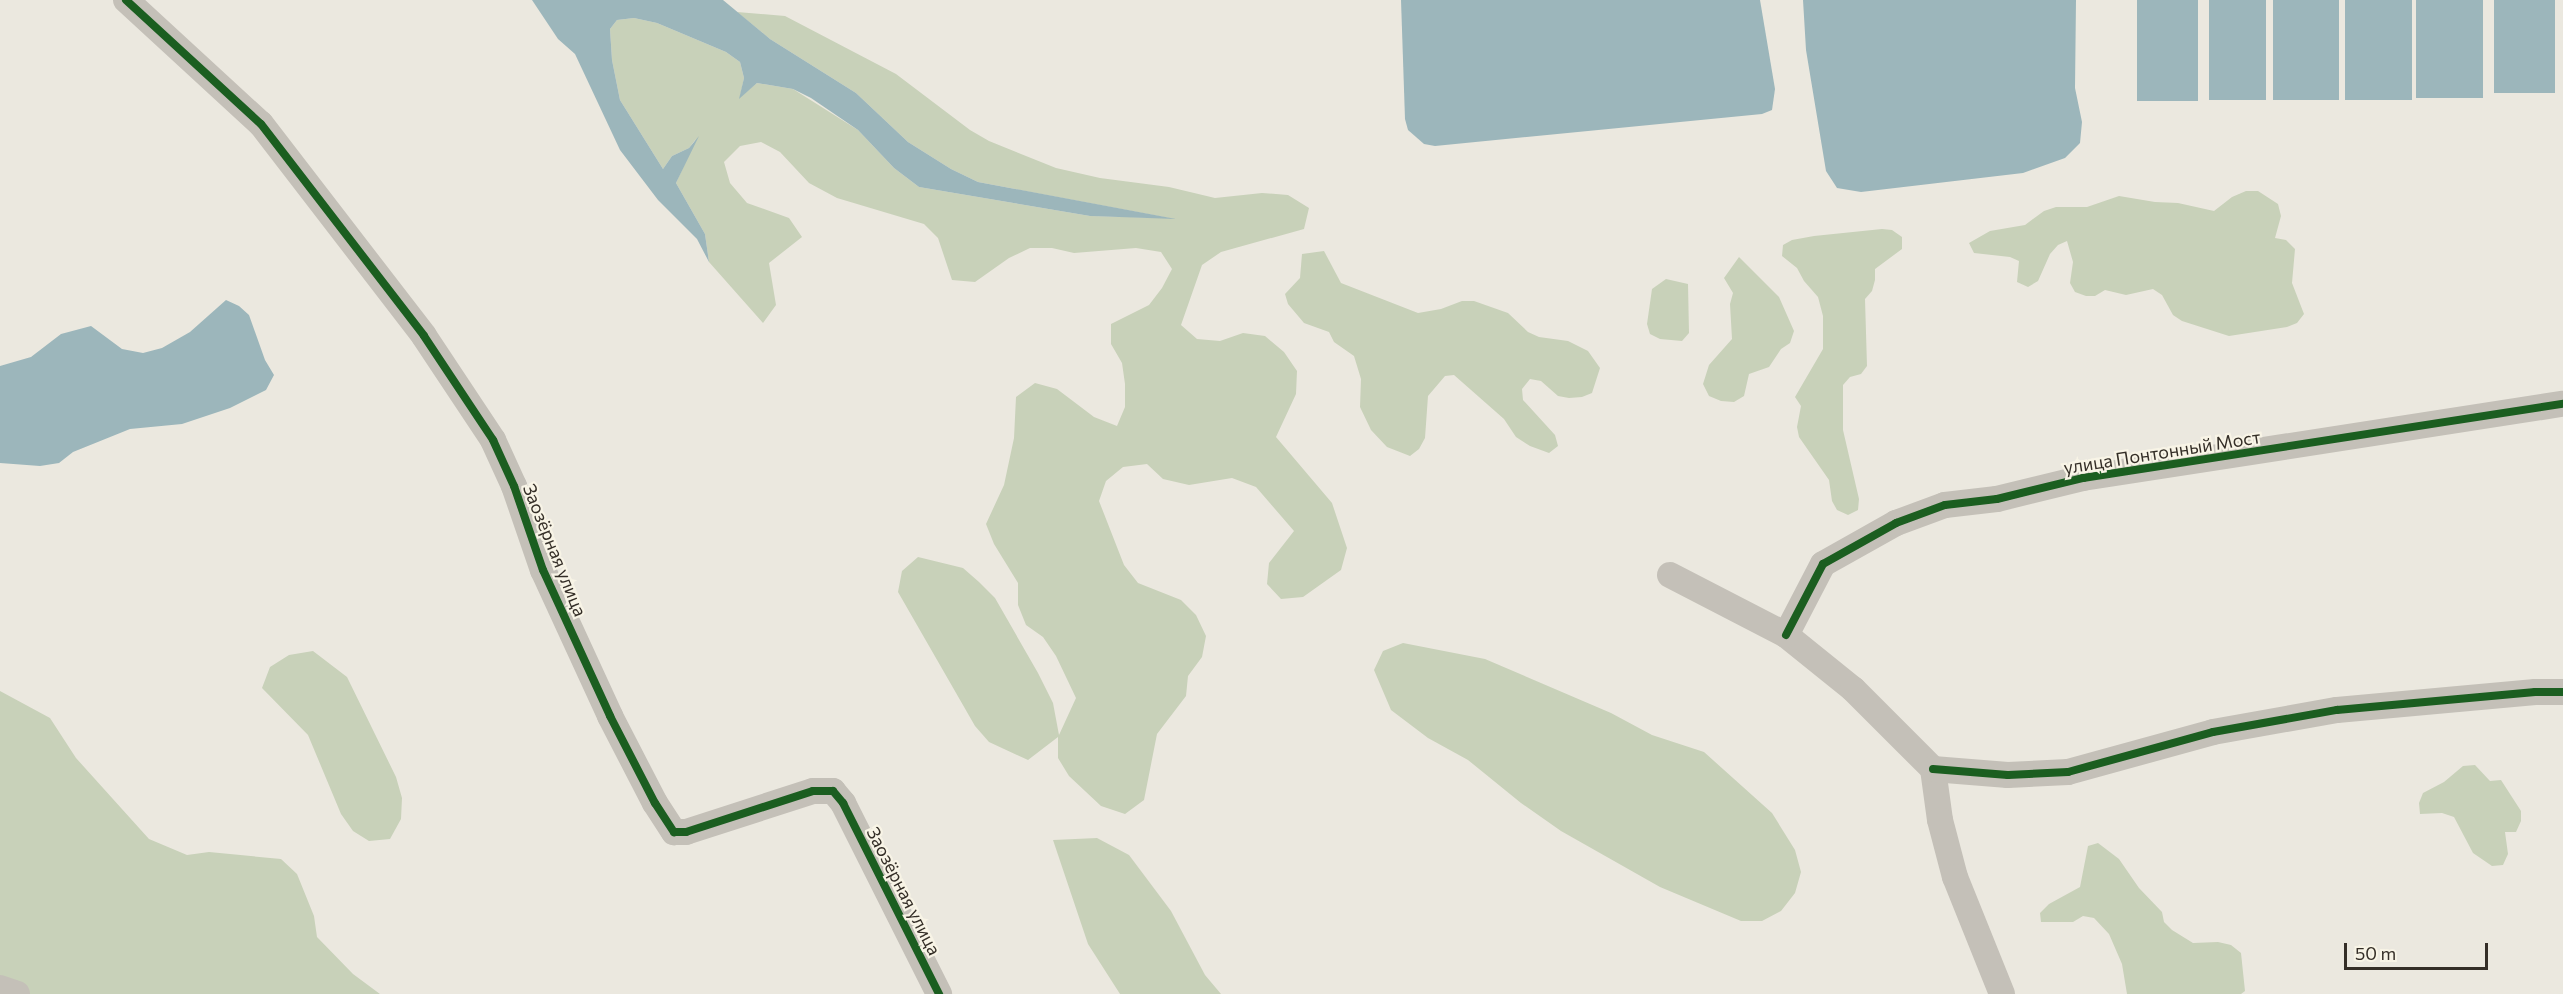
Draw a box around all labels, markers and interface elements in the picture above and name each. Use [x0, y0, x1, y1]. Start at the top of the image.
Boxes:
street label: улица Понтонный Мост [2062, 426, 2262, 478]
street label: Заозёрная улица [519, 481, 591, 619]
street label: Заозёрная улица [862, 823, 946, 959]
scale bar [2347, 931, 2491, 969]
text: 50 m [2355, 942, 2396, 964]

